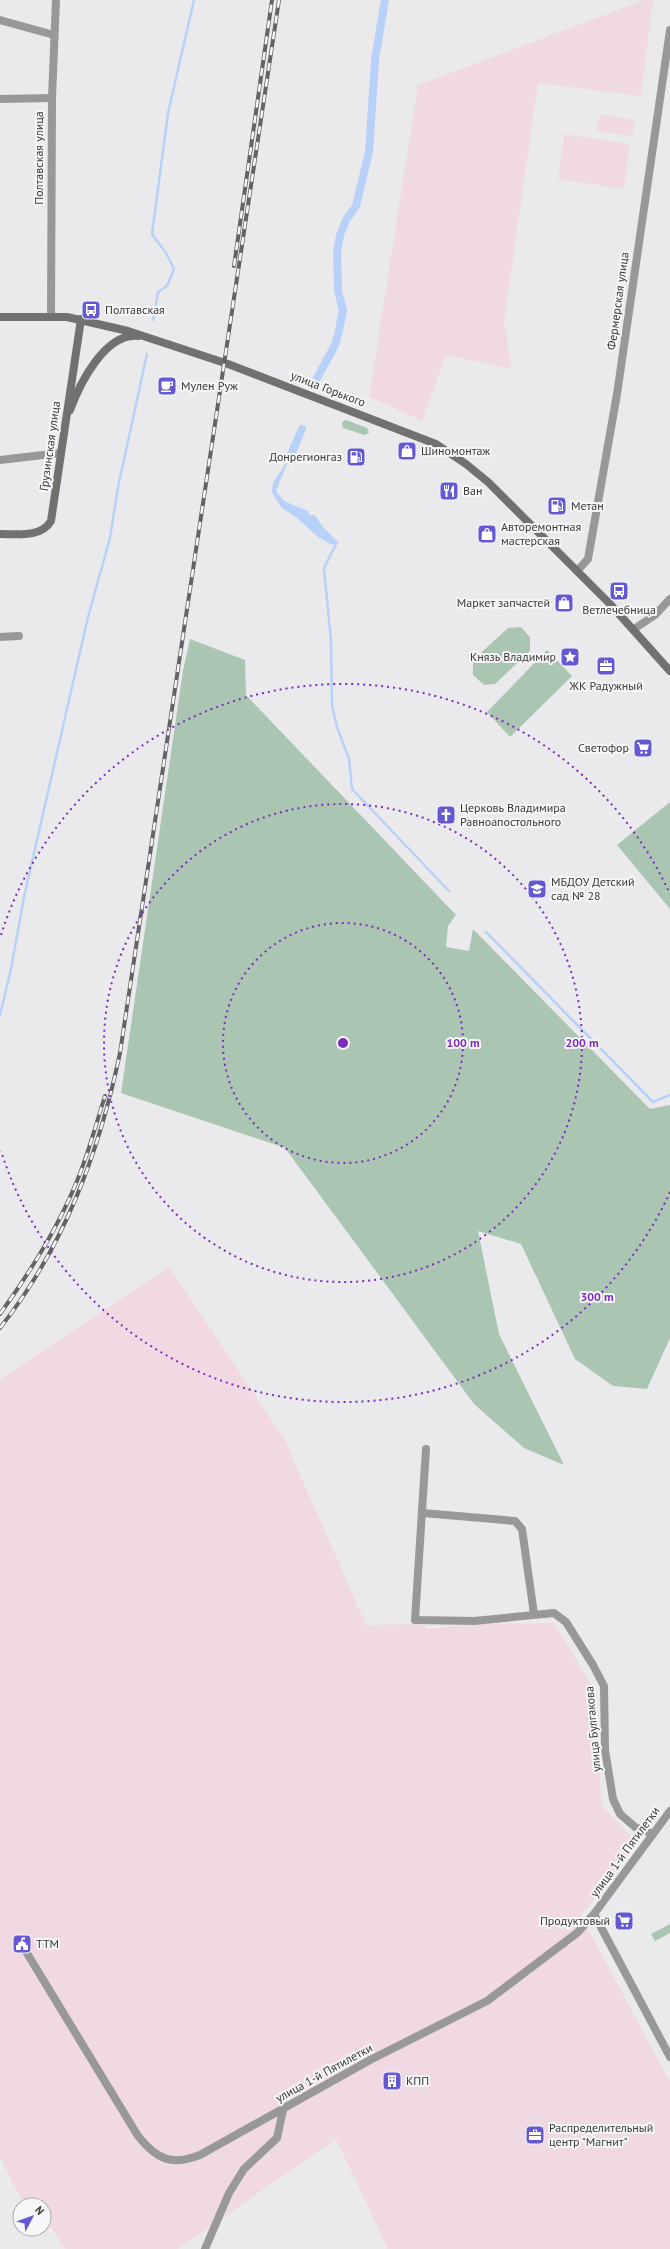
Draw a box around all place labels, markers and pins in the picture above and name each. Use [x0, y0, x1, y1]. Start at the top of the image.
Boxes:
bus stop icon: Полтавская [80, 299, 102, 321]
place label: Полтавская [105, 302, 165, 317]
cafe icon: Мулен Руж [156, 375, 178, 397]
place label: Мулен Руж [181, 378, 238, 393]
shop icon: Шиномонтаж [396, 440, 418, 462]
place label: Шиномонтаж [421, 443, 490, 458]
fuel station icon: Донрегионгаз [345, 446, 367, 468]
place label: Донрегионгаз [269, 449, 342, 464]
restaurant icon: Ван [438, 480, 460, 502]
place label: Ван [463, 483, 482, 498]
fuel station icon: Метан [546, 495, 568, 517]
place label: Метан [571, 498, 604, 513]
place label: Авторемонтная мастерская [501, 519, 581, 548]
shop icon: Авторемонтная мастерская [476, 523, 498, 545]
bus stop icon: Ветлечебница [608, 580, 630, 602]
shop icon: Маркет запчастей [553, 592, 575, 614]
place label: Маркет запчастей [457, 595, 550, 610]
place label: Ветлечебница [582, 602, 656, 617]
place icon: Князь Владимир [559, 646, 581, 668]
place label: Князь Владимир [470, 649, 556, 664]
office icon: ЖК Радужный [595, 655, 617, 677]
place label: ЖК Радужный [568, 678, 643, 693]
supermarket icon: Светофор [632, 737, 654, 759]
place label: Светофор [578, 740, 629, 755]
place label: Церковь Владимира Равноапостольного [460, 800, 566, 829]
church icon: Церковь Владимира Равноапостольного [435, 804, 457, 826]
place label: МБДОУ Детский сад № 28 [551, 874, 635, 903]
school or university icon: МБДОУ Детский сад № 28 [526, 878, 548, 900]
centre of rings [336, 1036, 350, 1050]
supermarket icon: Продуктовый [613, 1910, 635, 1932]
place label: Продуктовый [540, 1913, 610, 1928]
public building icon: ТТМ [11, 1933, 33, 1955]
place label: ТТМ [36, 1936, 59, 1951]
building icon: КПП [381, 2070, 403, 2092]
place label: КПП [406, 2073, 429, 2088]
place label: Распределительный центр "Магнит" [549, 2120, 653, 2149]
office icon: Распределительный центр "Магнит" [524, 2124, 546, 2146]

